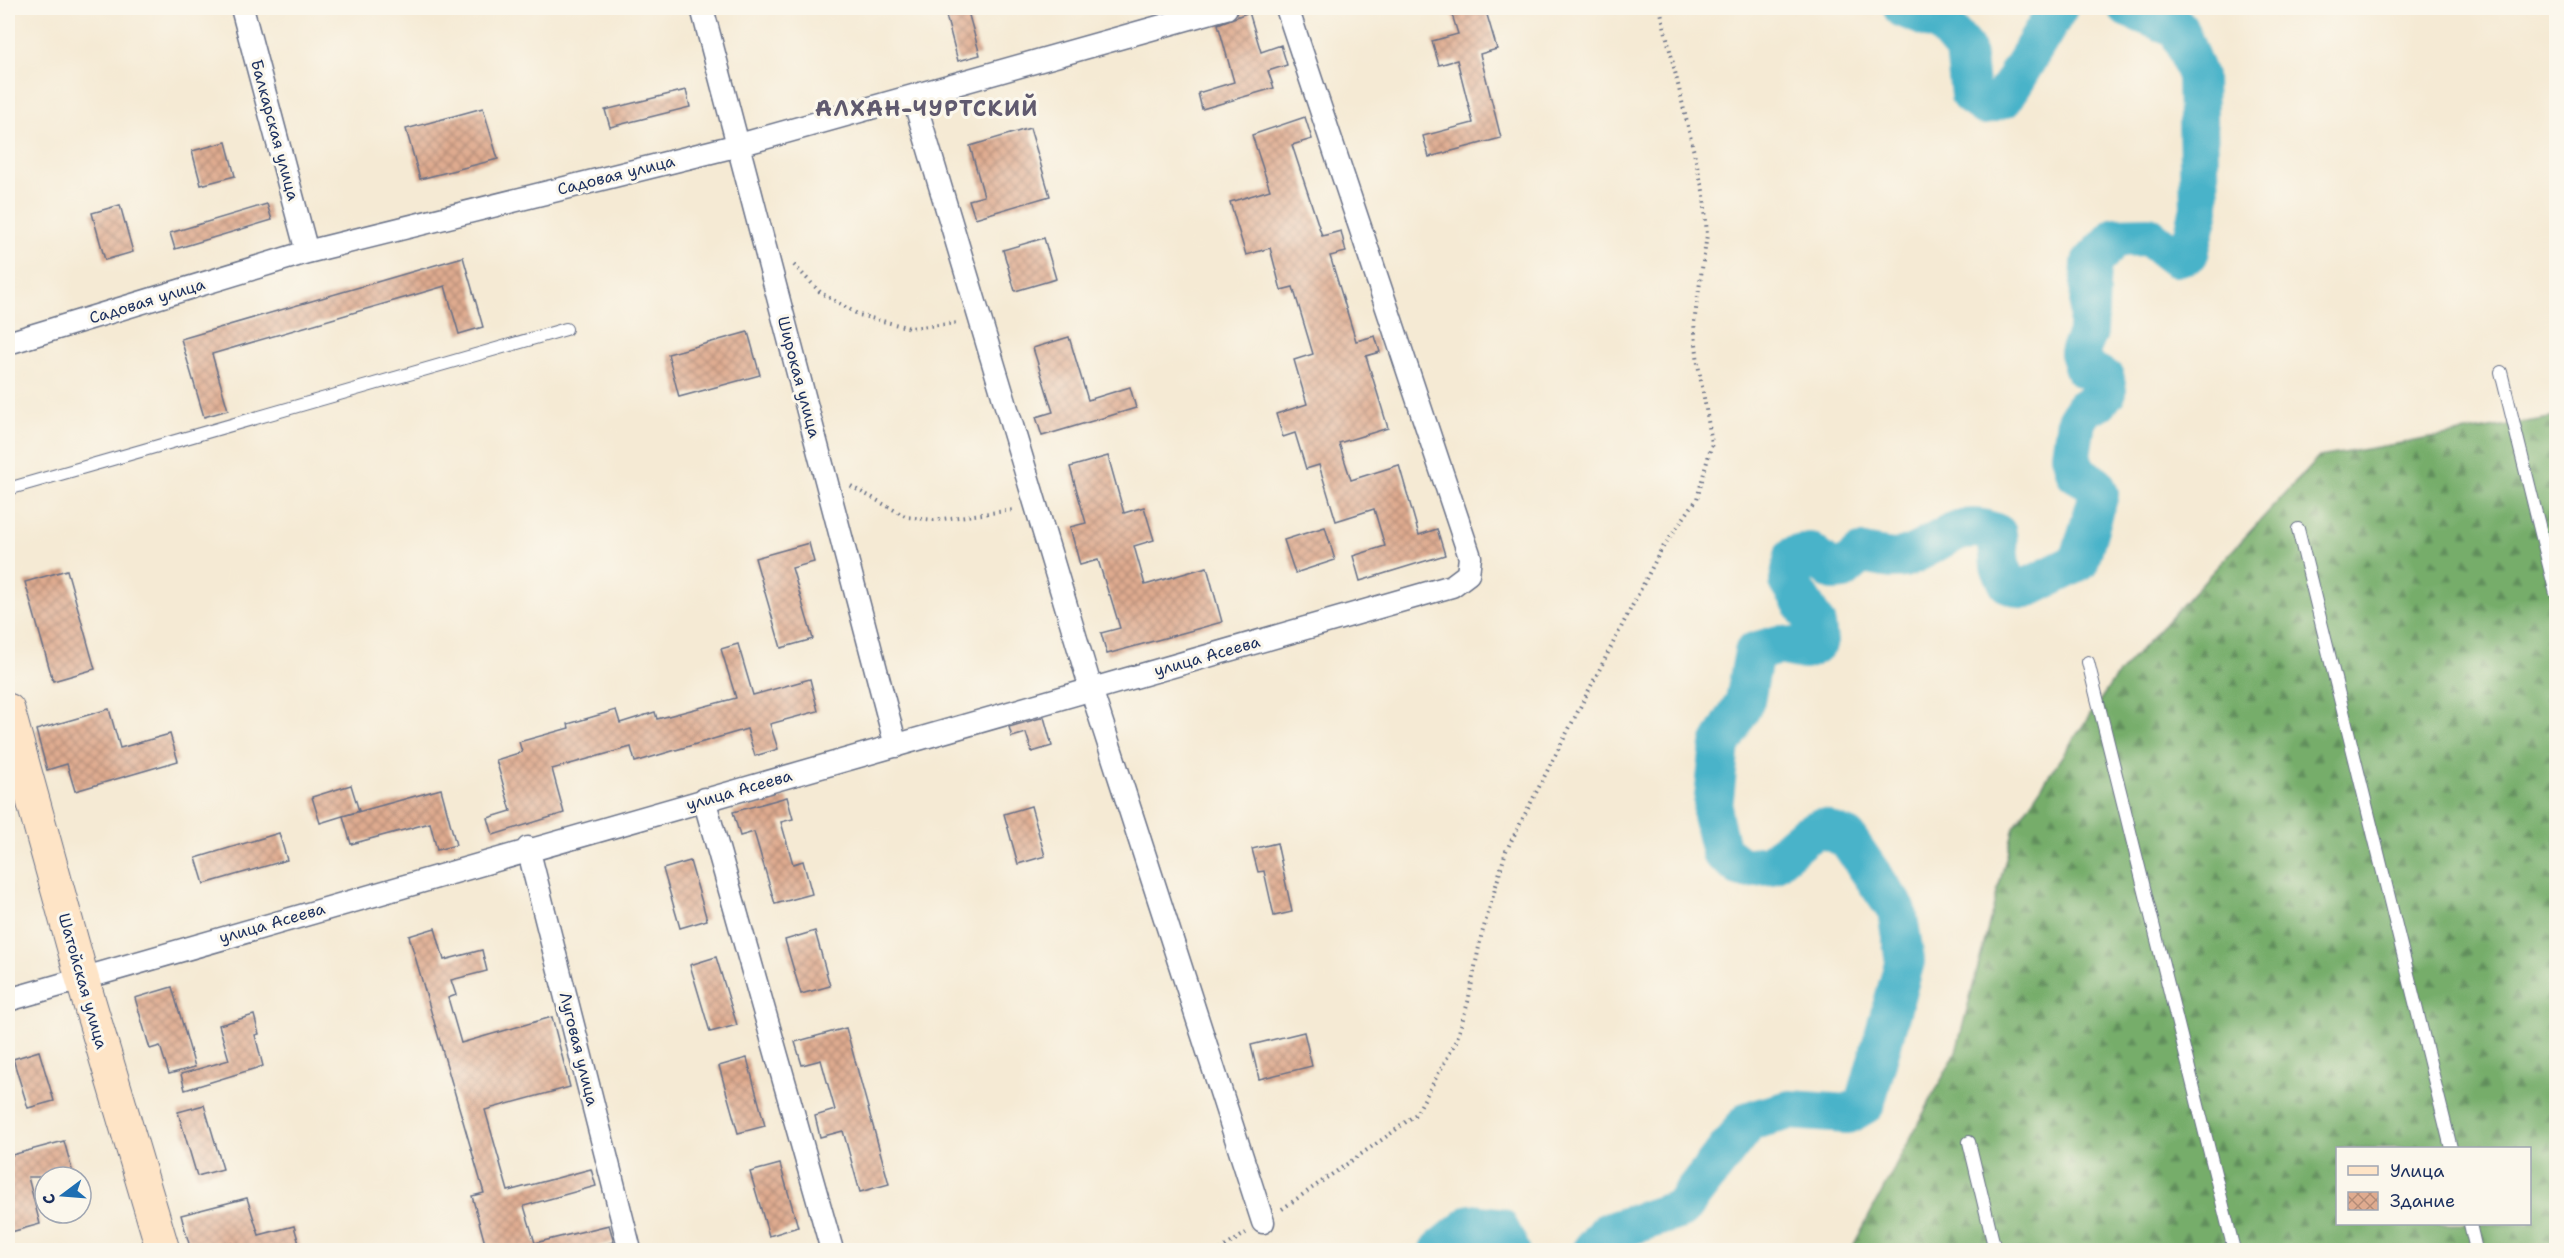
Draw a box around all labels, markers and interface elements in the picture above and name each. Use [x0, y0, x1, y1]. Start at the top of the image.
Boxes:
street label: Балкарская улица [246, 57, 304, 203]
district label: АЛХАН-ЧУРТСКИЙ [815, 93, 1039, 123]
street label: Садовая улица [555, 150, 677, 200]
street label: Садовая улица [86, 273, 208, 329]
street label: Широкая улица [773, 314, 825, 440]
street label: улица Асеева [1151, 631, 1263, 681]
street label: улица Асеева [683, 765, 795, 815]
street label: улица Асеева [216, 898, 328, 948]
street label: Шатойская улица [54, 911, 112, 1051]
street label: Луговая улица [555, 990, 603, 1108]
legend [2336, 1147, 2531, 1225]
text: Улица [2390, 1159, 2444, 1183]
north arrow [33, 1165, 93, 1225]
text: Здание [2390, 1189, 2455, 1213]
text: С [38, 1191, 61, 1207]

